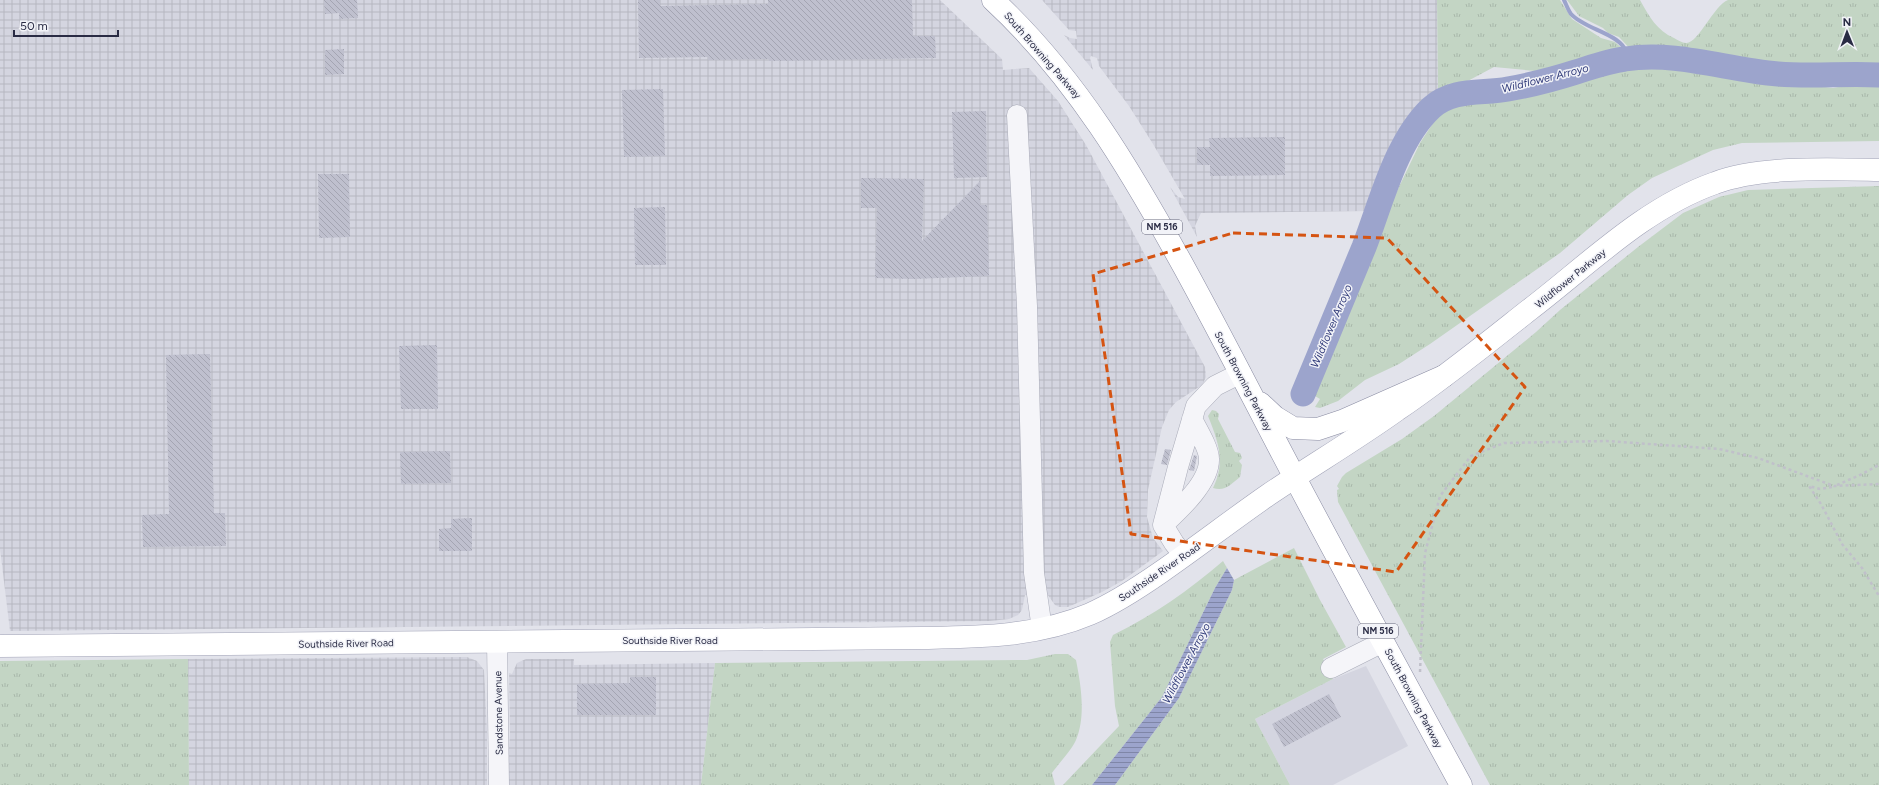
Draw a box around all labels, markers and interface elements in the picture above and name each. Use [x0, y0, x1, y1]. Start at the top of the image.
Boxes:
street label: South Browning Parkway [1001, 9, 1084, 102]
scale bar [14, 12, 118, 38]
north arrow [1827, 12, 1867, 52]
text: N [1842, 16, 1851, 29]
text: 50 m [20, 19, 48, 33]
water label: Wildflower Arroyo [1500, 61, 1590, 96]
road number: NM 516 [1142, 220, 1182, 234]
street label: Wildflower Parkway [1532, 245, 1609, 311]
water label: Wildflower Arroyo [1308, 282, 1355, 370]
street label: South Browning Parkway [1212, 329, 1276, 434]
street label: Southside River Road [1116, 540, 1203, 605]
water label: Wildflower Arroyo [1160, 620, 1213, 706]
road number: NM 516 [1358, 624, 1398, 638]
street label: Southside River Road [622, 634, 718, 647]
street label: Southside River Road [298, 636, 394, 651]
street label: South Browning Parkway [1382, 646, 1446, 751]
street label: Sandstone Avenue [491, 670, 506, 755]

